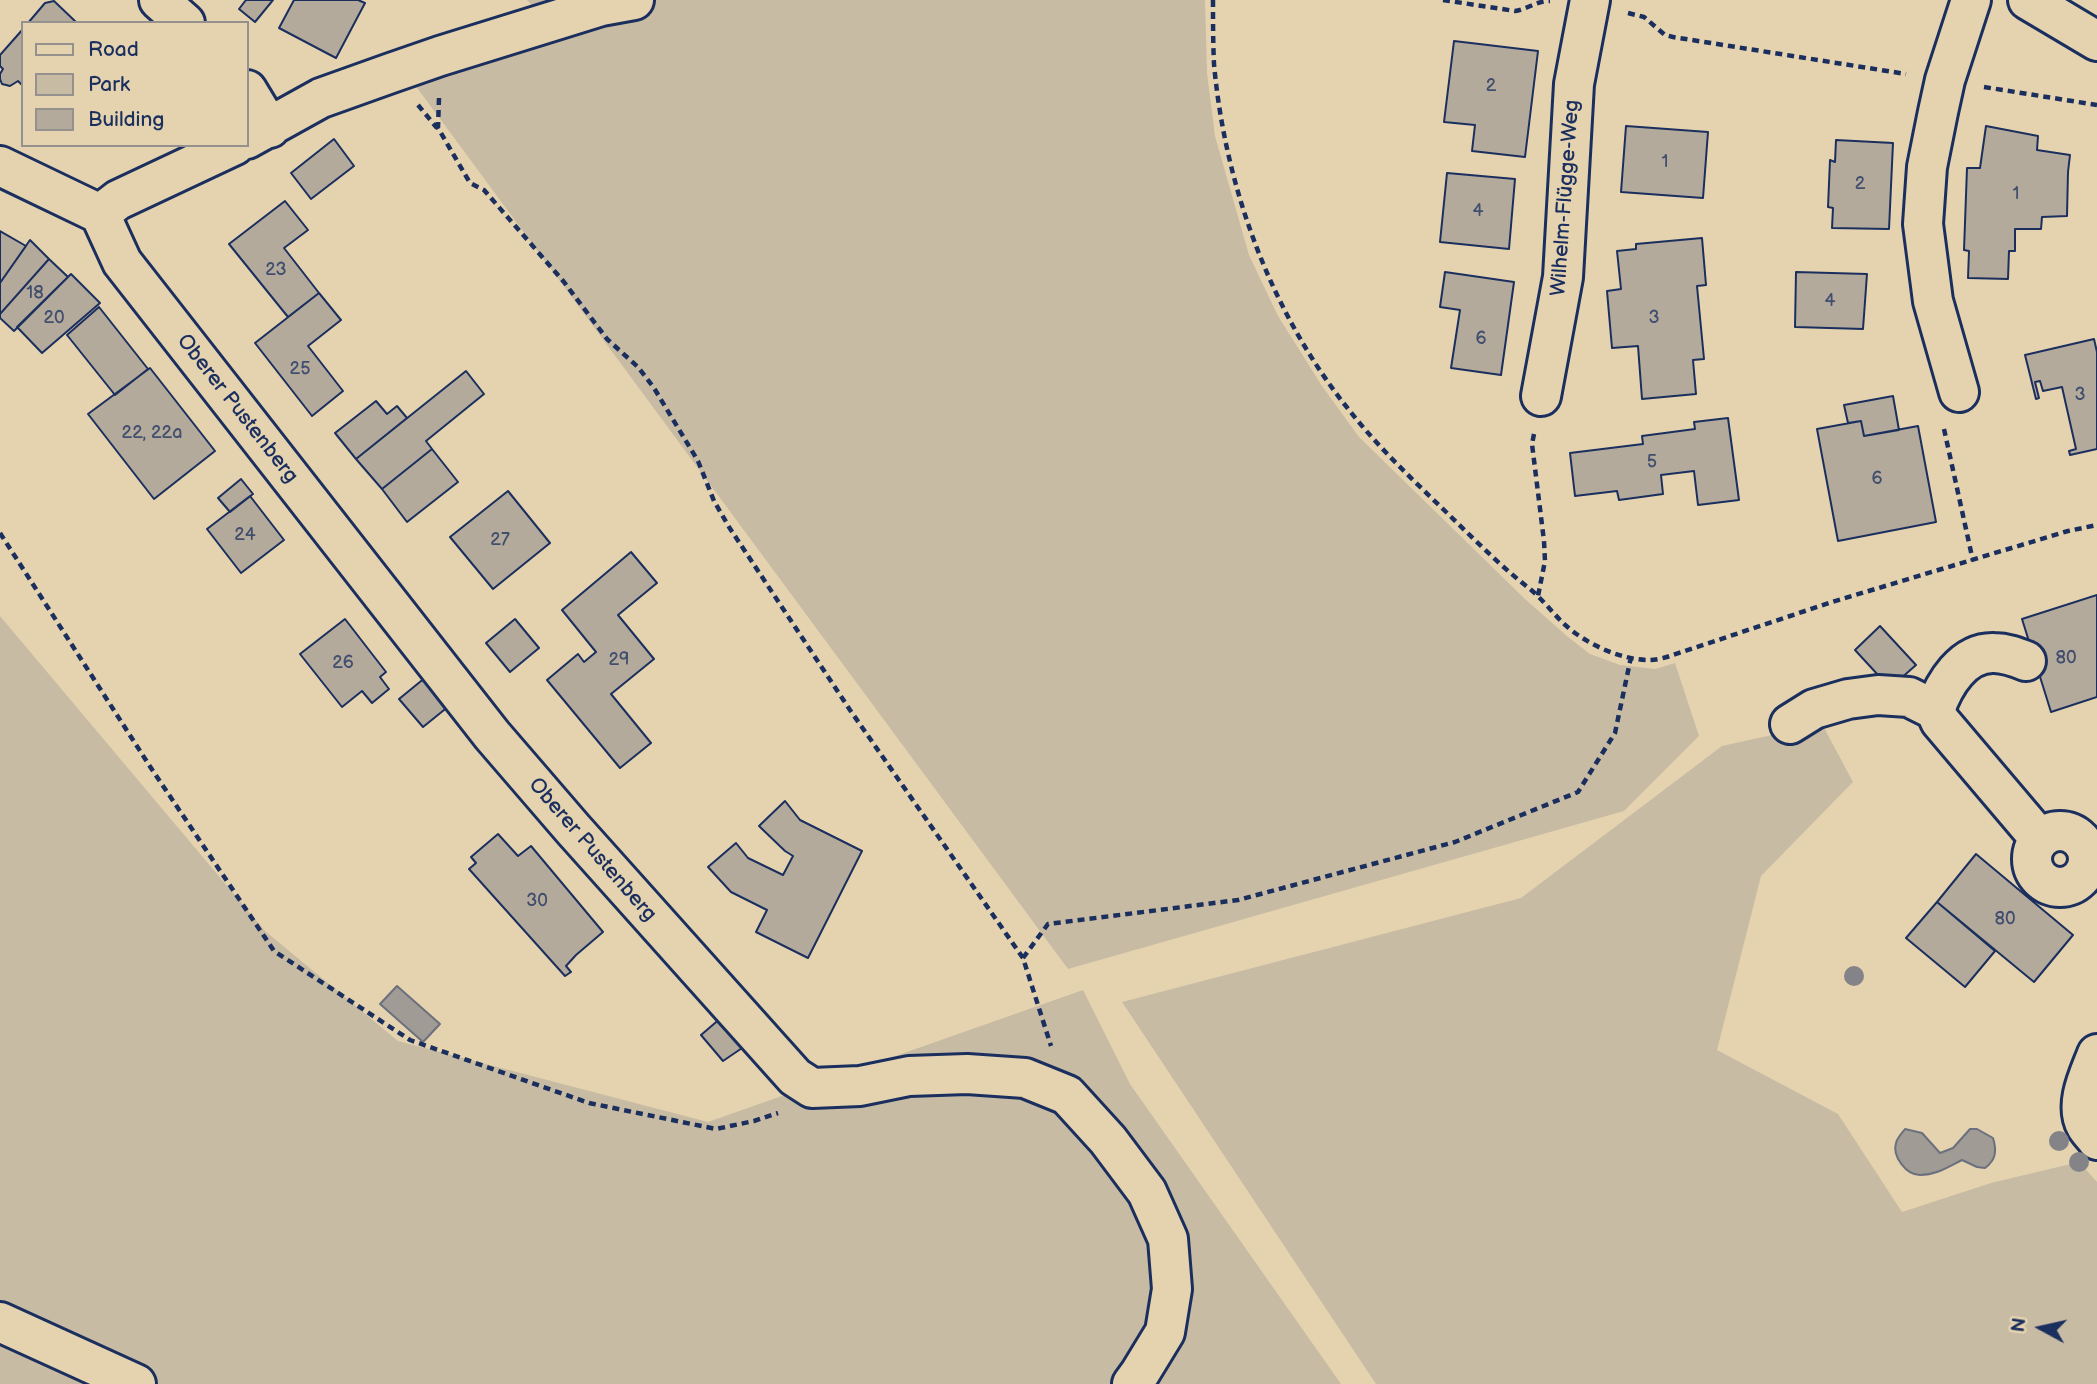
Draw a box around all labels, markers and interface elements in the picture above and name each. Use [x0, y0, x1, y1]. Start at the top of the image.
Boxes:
legend [21, 21, 248, 147]
text: Road [88, 37, 139, 62]
text: Park [88, 72, 130, 97]
house number: 2 [1486, 75, 1496, 97]
street label: Wilhelm-Flügge-Weg [1547, 99, 1585, 297]
text: Building [88, 107, 164, 132]
house number: 1 [1662, 151, 1668, 173]
house number: 2 [1855, 173, 1865, 195]
house number: 1 [2013, 183, 2019, 205]
house number: 4 [1473, 200, 1483, 222]
house number: 23 [265, 259, 287, 281]
house number: 18 [26, 282, 44, 304]
house number: 4 [1825, 290, 1835, 312]
house number: 20 [43, 307, 65, 329]
house number: 3 [1648, 307, 1660, 329]
house number: 6 [1476, 328, 1486, 350]
street label: Oberer Pustenberg [171, 329, 303, 489]
house number: 25 [290, 358, 310, 380]
house number: 3 [2074, 384, 2086, 406]
house number: 22, 22a [122, 422, 182, 444]
house number: 5 [1647, 451, 1657, 473]
house number: 6 [1872, 468, 1882, 490]
house number: 24 [234, 524, 256, 546]
house number: 27 [490, 529, 510, 551]
house number: 80 [2055, 647, 2077, 669]
house number: 29 [608, 649, 630, 671]
house number: 26 [332, 652, 354, 674]
street label: Oberer Pustenberg [523, 773, 661, 927]
house number: 30 [526, 890, 548, 912]
house number: 80 [1994, 908, 2016, 930]
north arrow [2006, 1293, 2076, 1363]
text: N [2007, 1316, 2032, 1334]

